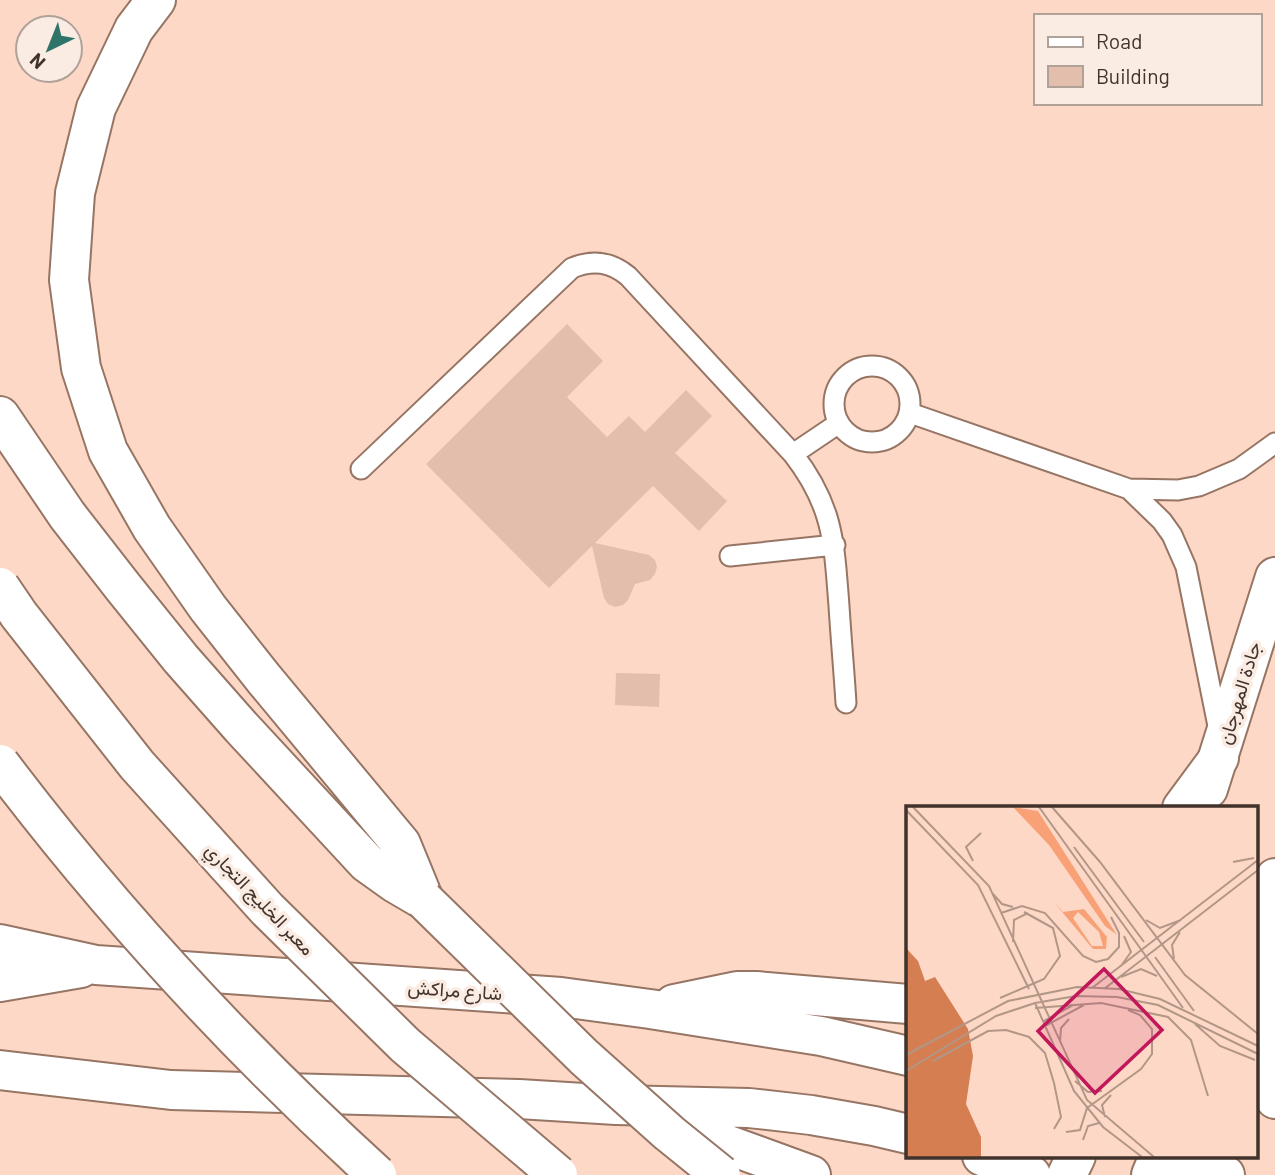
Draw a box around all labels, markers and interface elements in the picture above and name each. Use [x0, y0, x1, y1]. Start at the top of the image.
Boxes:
north arrow [14, 14, 84, 84]
legend [1034, 14, 1261, 105]
text: Road [1096, 28, 1142, 53]
text: N [25, 49, 50, 75]
text: Building [1096, 63, 1170, 88]
street label: جادة المهرجان [1212, 639, 1266, 747]
inset map [906, 806, 1258, 1158]
street label: معبر الخليج التجاري [197, 838, 320, 963]
street label: شارع مراكش [407, 975, 503, 1006]

